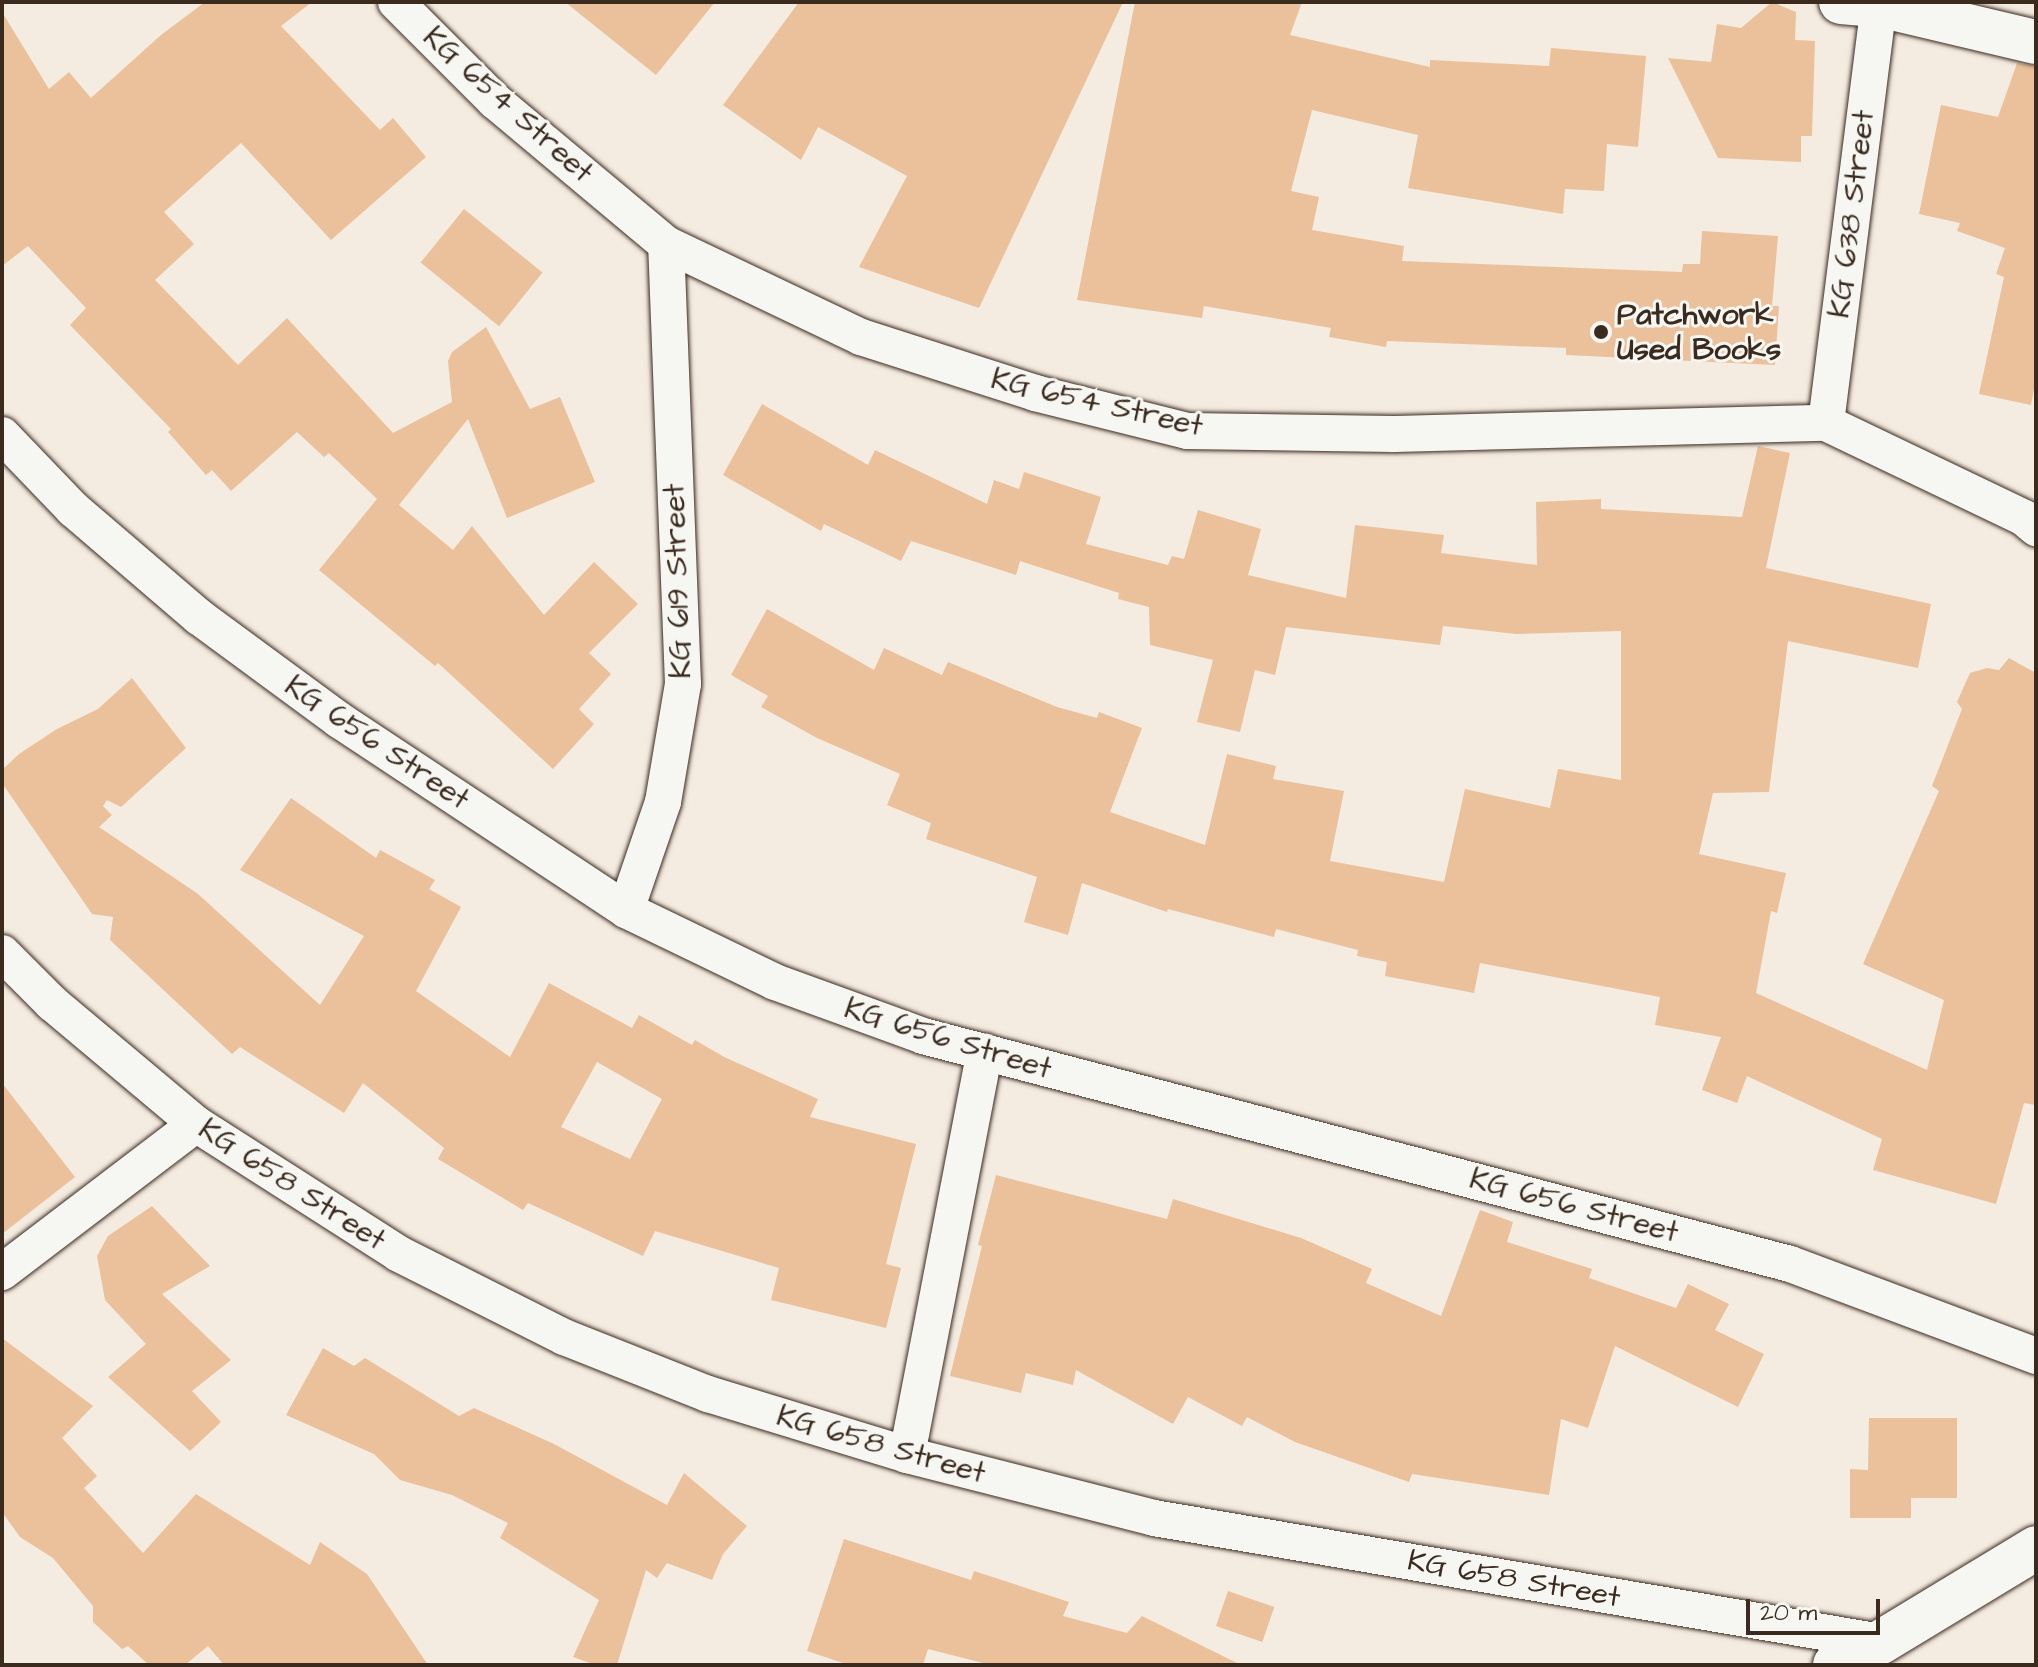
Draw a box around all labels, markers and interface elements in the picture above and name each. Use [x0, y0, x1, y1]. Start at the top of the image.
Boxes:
street label: KG 654 Street [416, 19, 600, 191]
street label: KG 638 Street [1821, 108, 1883, 320]
place label: Patchwork Used Books [1617, 297, 1781, 368]
marker: Patchwork Used Books [1592, 323, 1610, 341]
street label: KG 654 Street [988, 361, 1206, 445]
street label: KG 619 Street [657, 483, 699, 679]
street label: KG 656 Street [278, 668, 476, 818]
street label: KG 656 Street [840, 990, 1056, 1088]
street label: KG 658 Street [192, 1111, 392, 1259]
street label: KG 656 Street [1466, 1161, 1682, 1251]
street label: KG 658 Street [773, 1398, 989, 1492]
street label: KG 658 Street [1405, 1543, 1623, 1615]
scale bar [1750, 1583, 1884, 1633]
text: 20 m [1760, 1596, 1817, 1630]

